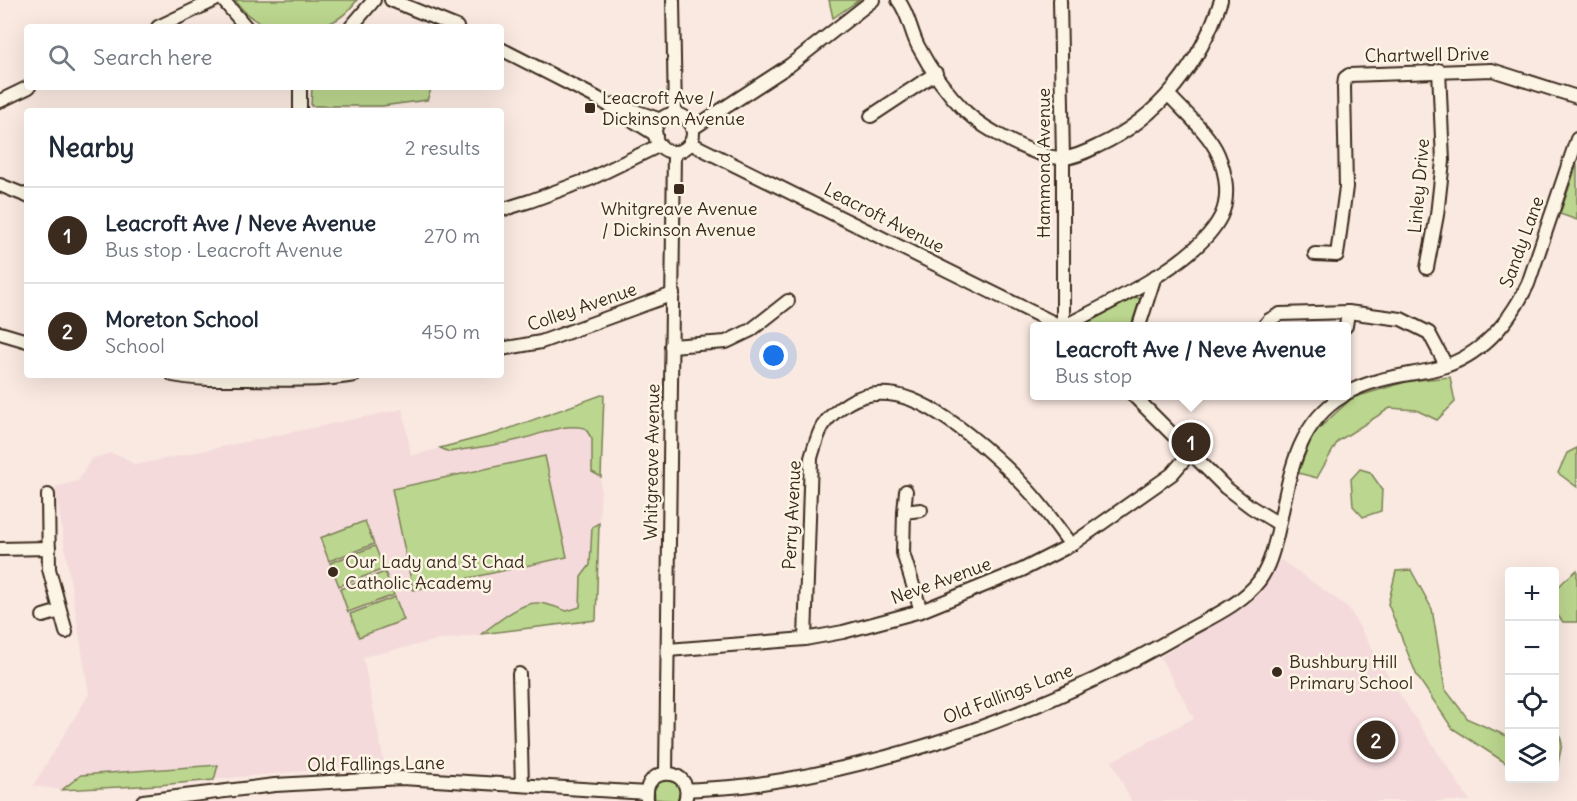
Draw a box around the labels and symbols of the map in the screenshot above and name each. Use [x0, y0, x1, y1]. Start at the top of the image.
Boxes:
street label: Chartwell Drive [1364, 42, 1490, 67]
place label: Leacroft Ave / Dickinson Avenue [602, 86, 745, 130]
street label: Hammond Avenue [1032, 88, 1055, 238]
marker: Leacroft Ave / Dickinson Avenue [583, 101, 597, 115]
street label: Linley Drive [1403, 138, 1434, 234]
street label: Leacroft Avenue [820, 177, 948, 258]
marker: Whitgreave Avenue / Dickinson Avenue [672, 182, 686, 196]
street label: Sandy Lane [1494, 193, 1549, 291]
place label: Whitgreave Avenue / Dickinson Avenue [601, 197, 757, 241]
street label: Colley Avenue [524, 277, 640, 336]
your location [759, 341, 788, 370]
street label: Whitgreave Avenue [639, 383, 664, 541]
pin: 1 [1172, 420, 1210, 464]
street label: Perry Avenue [777, 460, 806, 570]
place label: Our Lady and St Chad Catholic Academy [345, 550, 525, 594]
street label: Neve Avenue [888, 552, 994, 609]
marker: Our Lady and St Chad Catholic Academy [326, 565, 340, 579]
place label: Bushbury Hill Primary School [1289, 650, 1413, 694]
street label: Old Fallings Lane [939, 658, 1076, 729]
marker: Bushbury Hill Primary School [1270, 665, 1284, 679]
pin: 2 [1356, 718, 1396, 762]
street label: Old Fallings Lane [307, 751, 445, 776]

